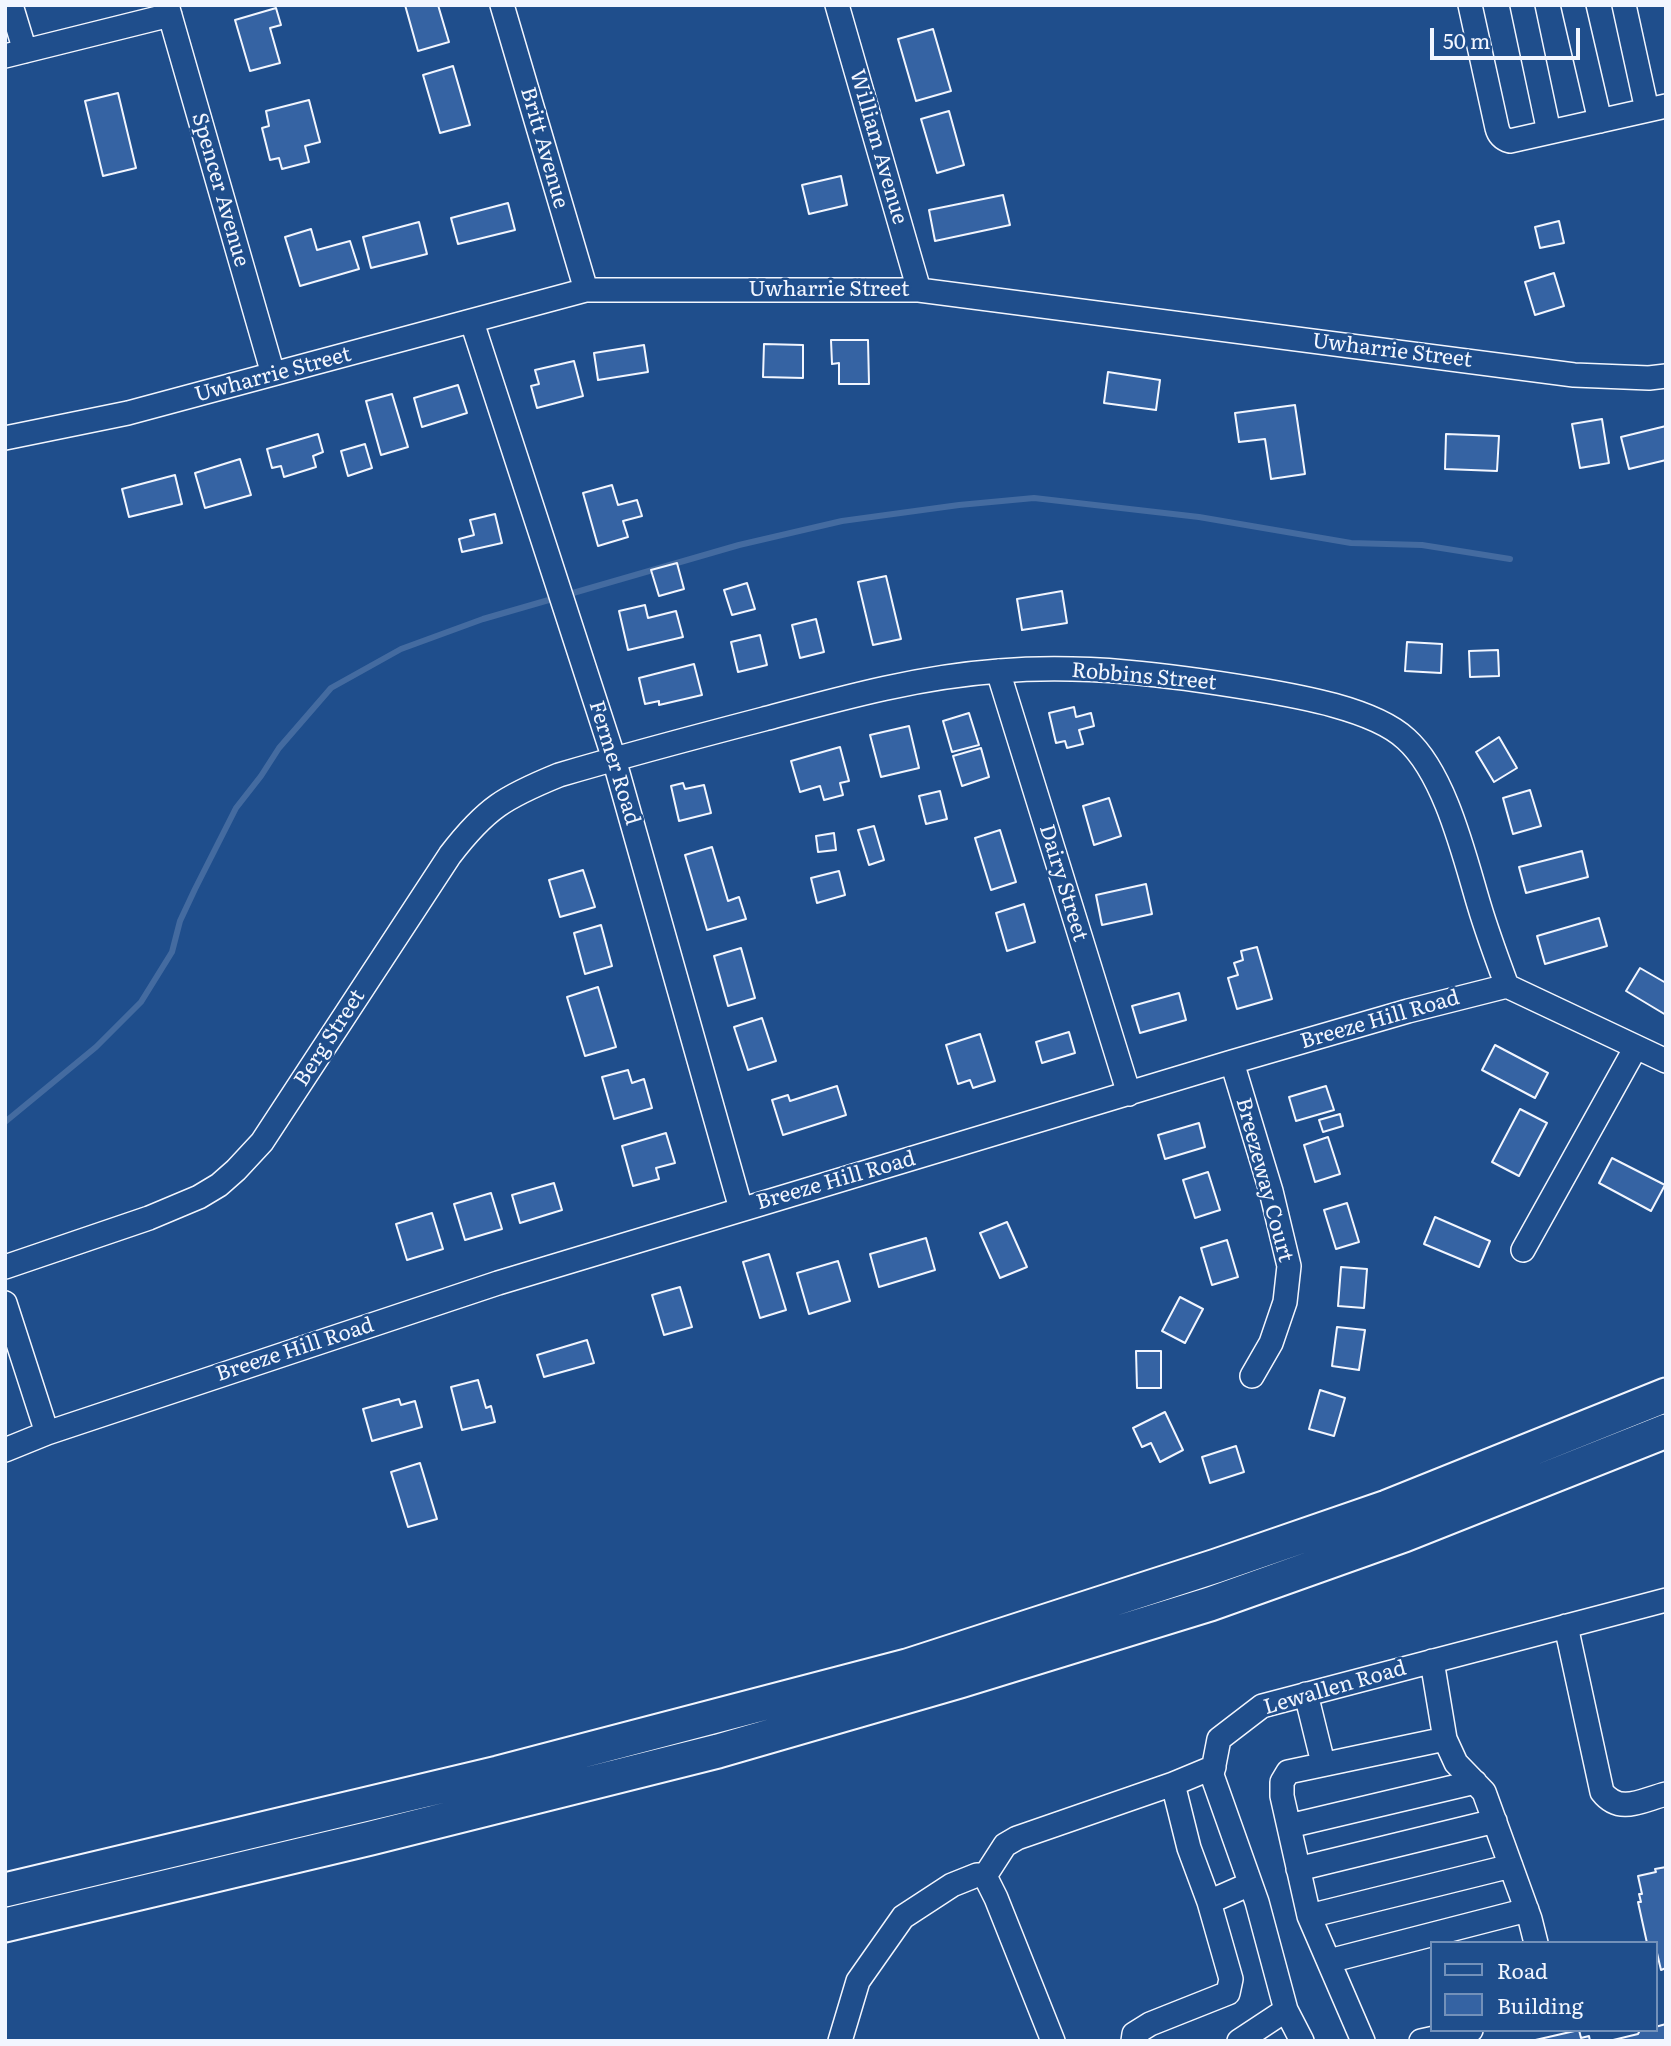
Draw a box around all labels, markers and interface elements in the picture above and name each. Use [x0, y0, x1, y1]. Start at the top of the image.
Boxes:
scale bar [1433, 14, 1584, 58]
text: 50 m [1443, 24, 1490, 55]
street label: William Avenue [844, 67, 912, 227]
street label: Britt Avenue [515, 84, 573, 212]
street label: Spencer Avenue [186, 110, 254, 270]
street label: Uwharrie Street [749, 277, 909, 303]
street label: Uwharrie Street [1311, 329, 1473, 373]
street label: Uwharrie Street [192, 342, 354, 408]
street label: Robbins Street [1070, 658, 1218, 696]
street label: Fermer Road [583, 698, 645, 828]
street label: Dairy Street [1033, 822, 1093, 944]
street label: Berg Street [289, 985, 371, 1091]
street label: Breeze Hill Road [1298, 985, 1462, 1055]
street label: Breezeway Court [1230, 1095, 1298, 1265]
street label: Breeze Hill Road [754, 1146, 918, 1216]
street label: Breeze Hill Road [213, 1313, 377, 1387]
street label: Lewallen Road [1261, 1656, 1409, 1720]
legend [1430, 1941, 1657, 2032]
text: Road [1497, 1954, 1548, 1985]
text: Building [1497, 1989, 1583, 2020]

